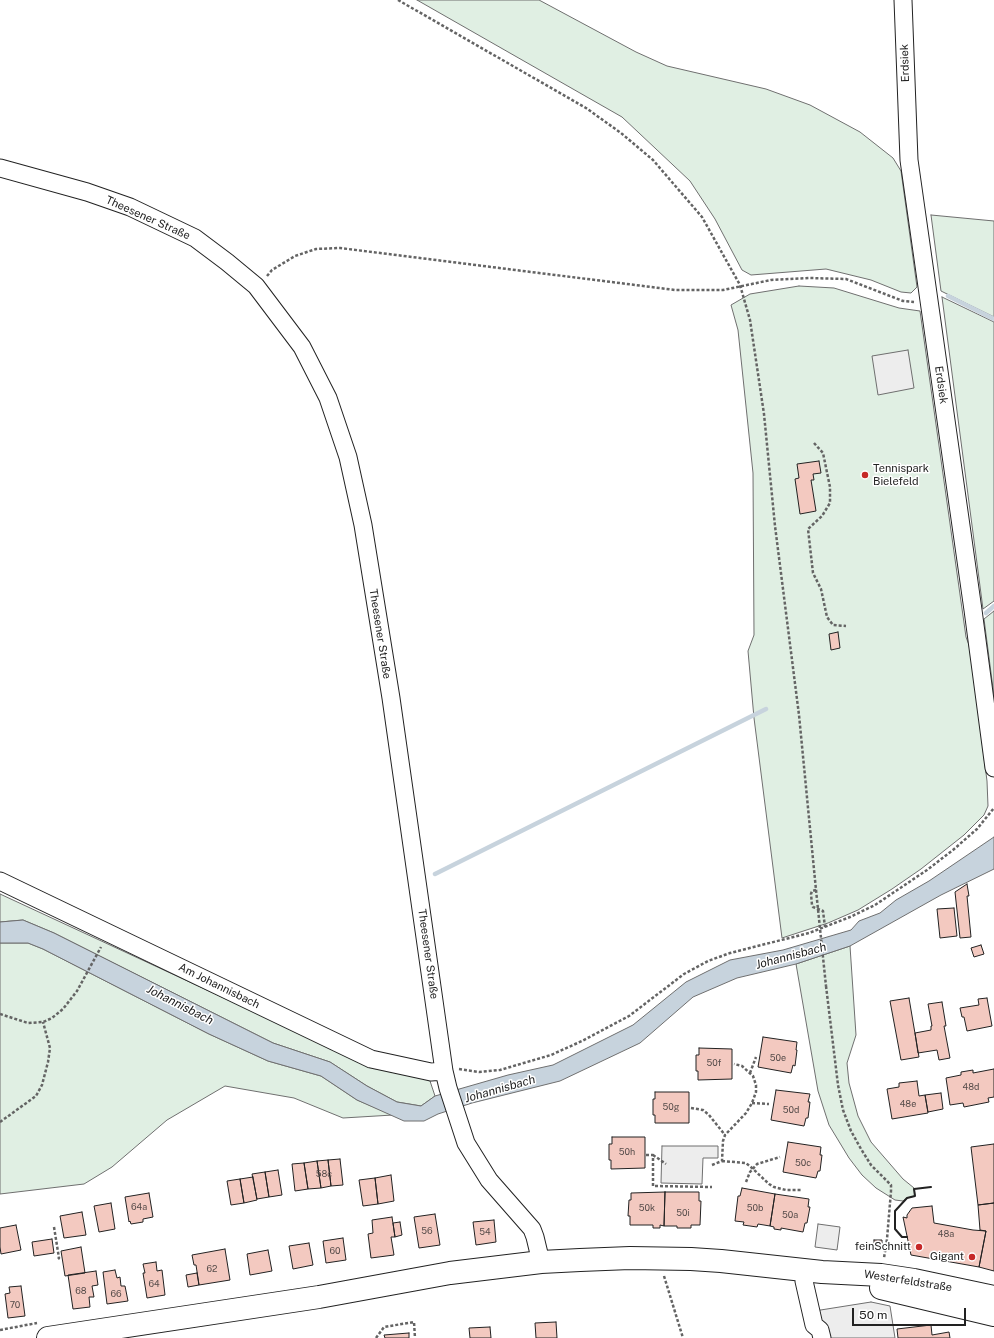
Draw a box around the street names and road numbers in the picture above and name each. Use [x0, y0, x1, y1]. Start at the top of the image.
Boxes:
street label: Erdsiek [898, 44, 912, 82]
street label: Theesener Straße [104, 193, 192, 243]
street label: Erdsiek [932, 365, 950, 405]
street label: Theesener Straße [366, 588, 394, 680]
street label: Theesener Straße [415, 908, 441, 1000]
street label: Am Johannisbach [176, 961, 262, 1011]
street label: Westerfeldstraße [863, 1268, 953, 1294]

